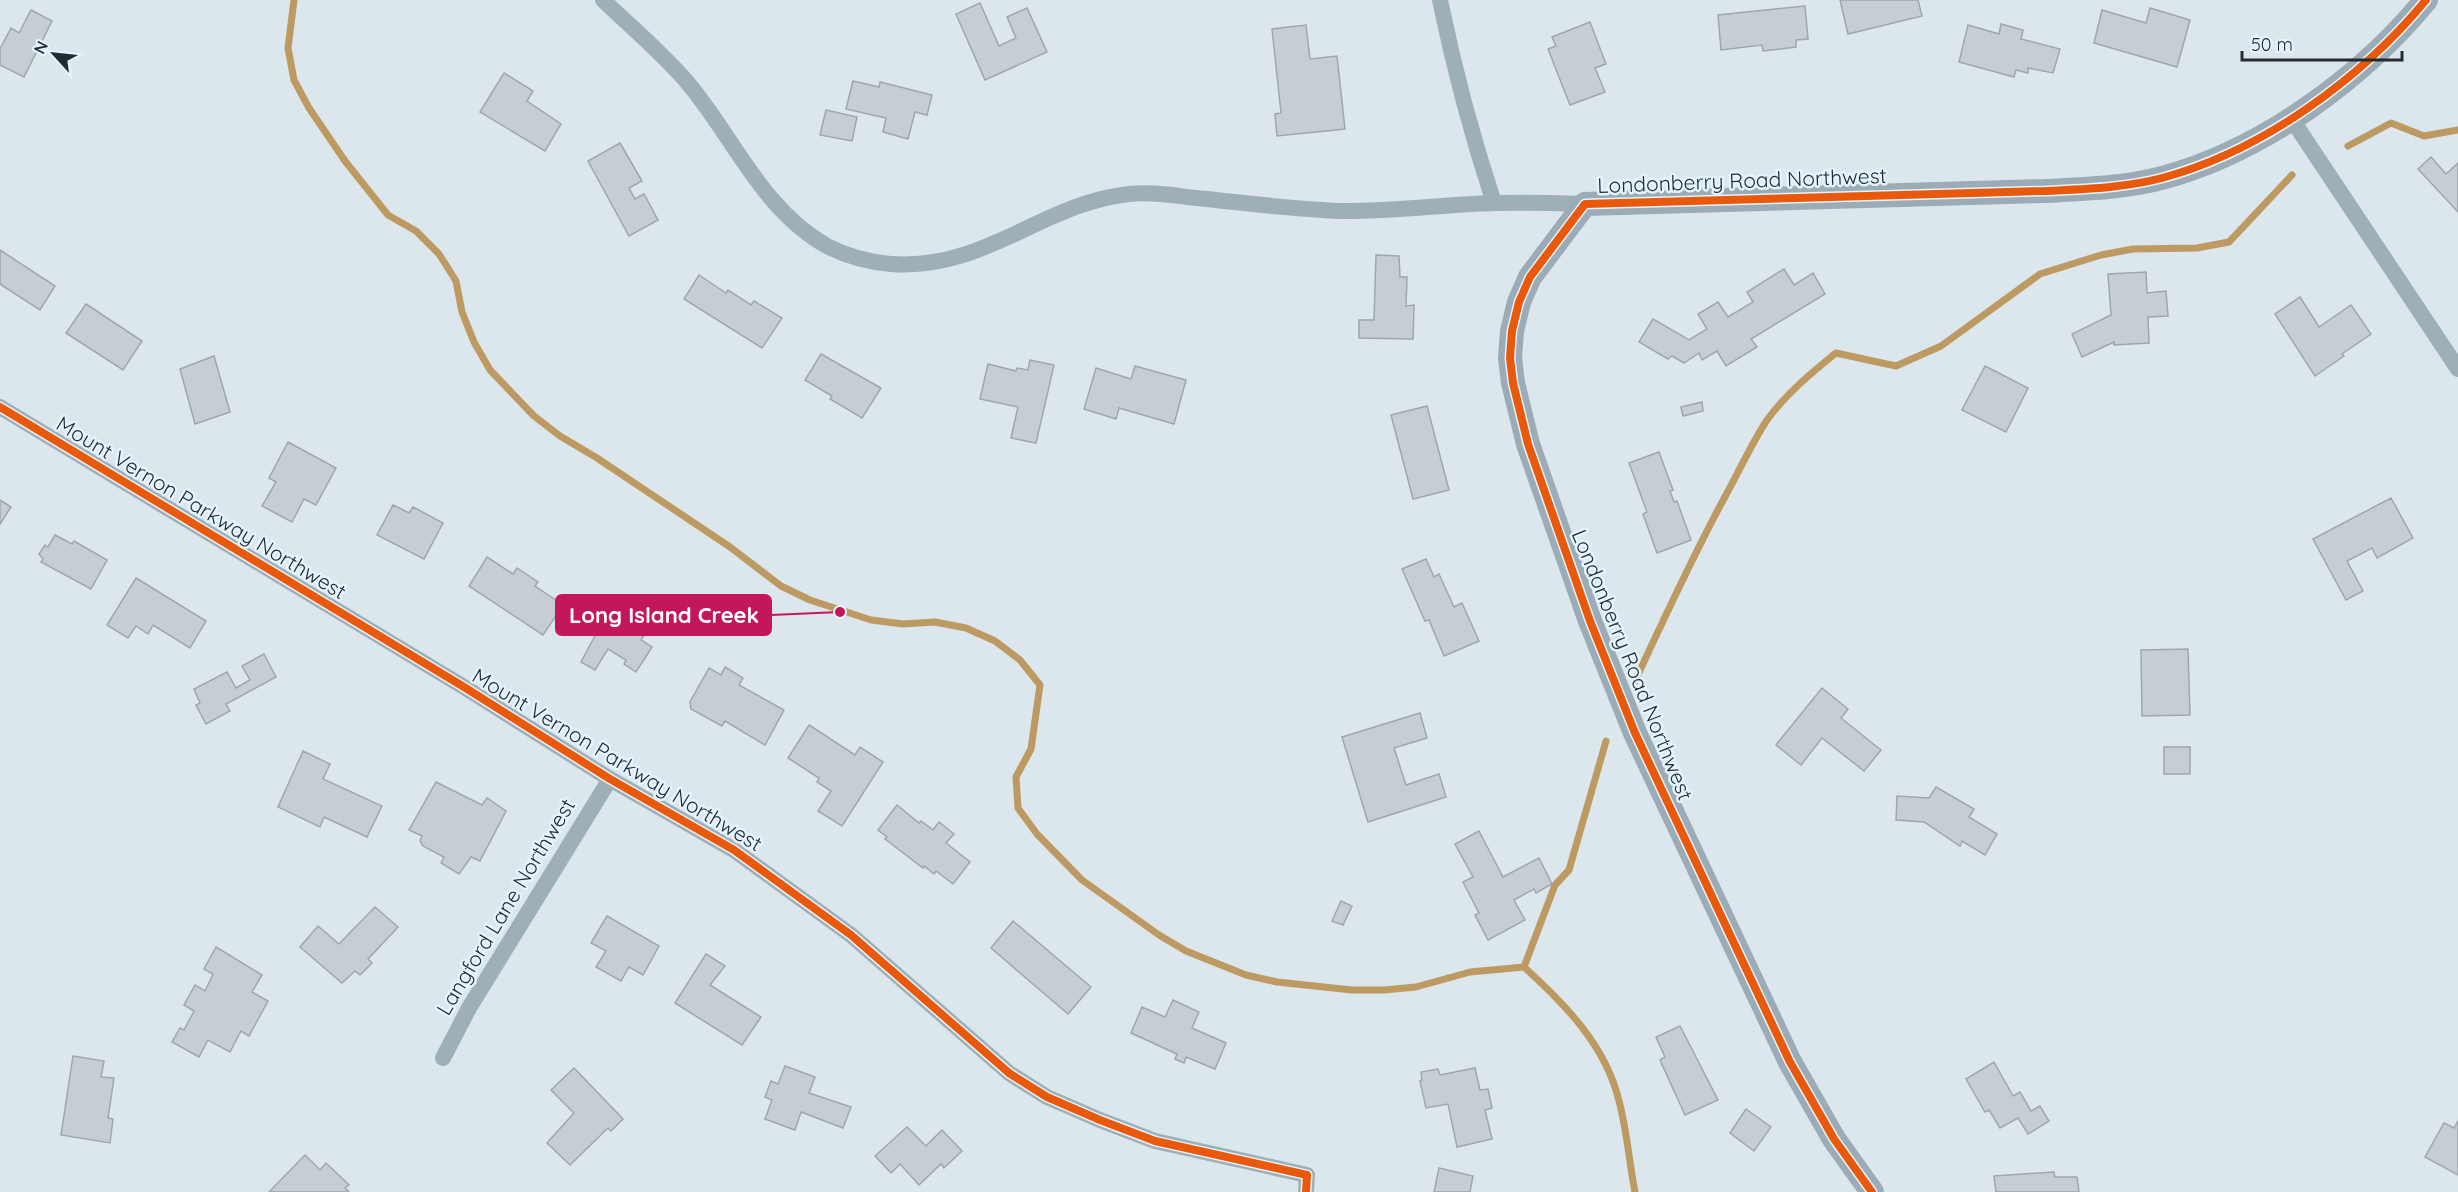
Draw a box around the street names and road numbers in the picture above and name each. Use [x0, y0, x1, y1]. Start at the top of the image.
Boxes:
street label: Londonberry Road Northwest [1597, 162, 1887, 198]
street label: Mount Vernon Parkway Northwest [52, 410, 351, 604]
street label: Londonberry Road Northwest [1567, 526, 1699, 804]
street label: Mount Vernon Parkway Northwest [468, 662, 767, 856]
street label: Langford Lane Northwest [430, 793, 580, 1019]

